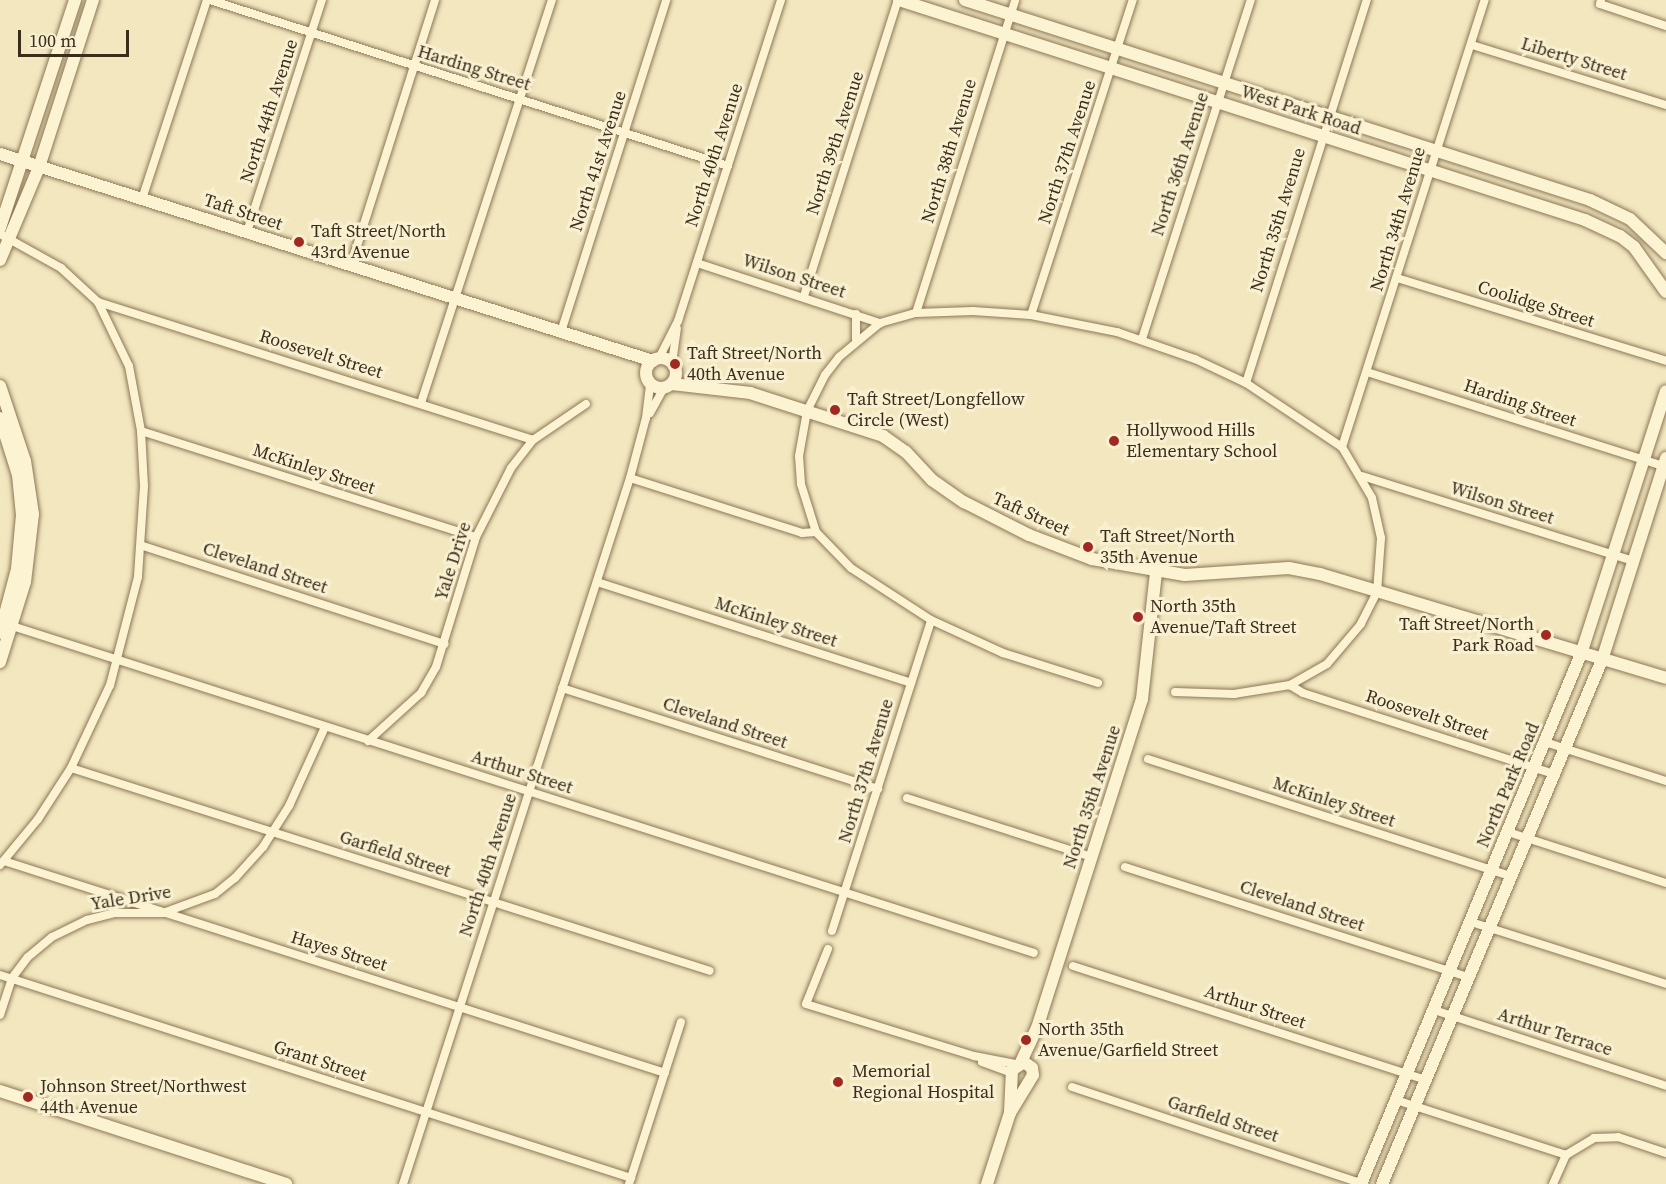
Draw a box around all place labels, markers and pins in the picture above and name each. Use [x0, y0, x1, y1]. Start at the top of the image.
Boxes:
place label: Taft Street/North 43rd Avenue [311, 221, 446, 264]
marker: Taft Street/North 43rd Avenue [292, 235, 306, 249]
place label: Taft Street/North 40th Avenue [687, 343, 822, 386]
marker: Taft Street/North 40th Avenue [668, 357, 682, 371]
place label: Taft Street/Longfellow Circle (West) [847, 389, 1025, 432]
marker: Taft Street/Longfellow Circle (West) [828, 403, 842, 417]
place label: Hollywood Hills Elementary School [1126, 420, 1277, 462]
marker: Hollywood Hills Elementary School [1107, 434, 1121, 448]
place label: Taft Street/North 35th Avenue [1100, 526, 1235, 568]
marker: Taft Street/North 35th Avenue [1081, 540, 1095, 554]
place label: North 35th Avenue/Taft Street [1150, 596, 1296, 638]
marker: North 35th Avenue/Taft Street [1131, 610, 1145, 624]
place label: Taft Street/North Park Road [1399, 614, 1534, 656]
marker: Taft Street/North Park Road [1539, 628, 1553, 642]
place label: North 35th Avenue/Garfield Street [1038, 1019, 1218, 1062]
marker: North 35th Avenue/Garfield Street [1019, 1033, 1033, 1047]
place label: Memorial Regional Hospital [852, 1061, 994, 1104]
marker: Memorial Regional Hospital [829, 1073, 847, 1091]
place label: Johnson Street/Northwest 44th Avenue [40, 1076, 246, 1118]
marker: Johnson Street/Northwest 44th Avenue [21, 1090, 35, 1104]

